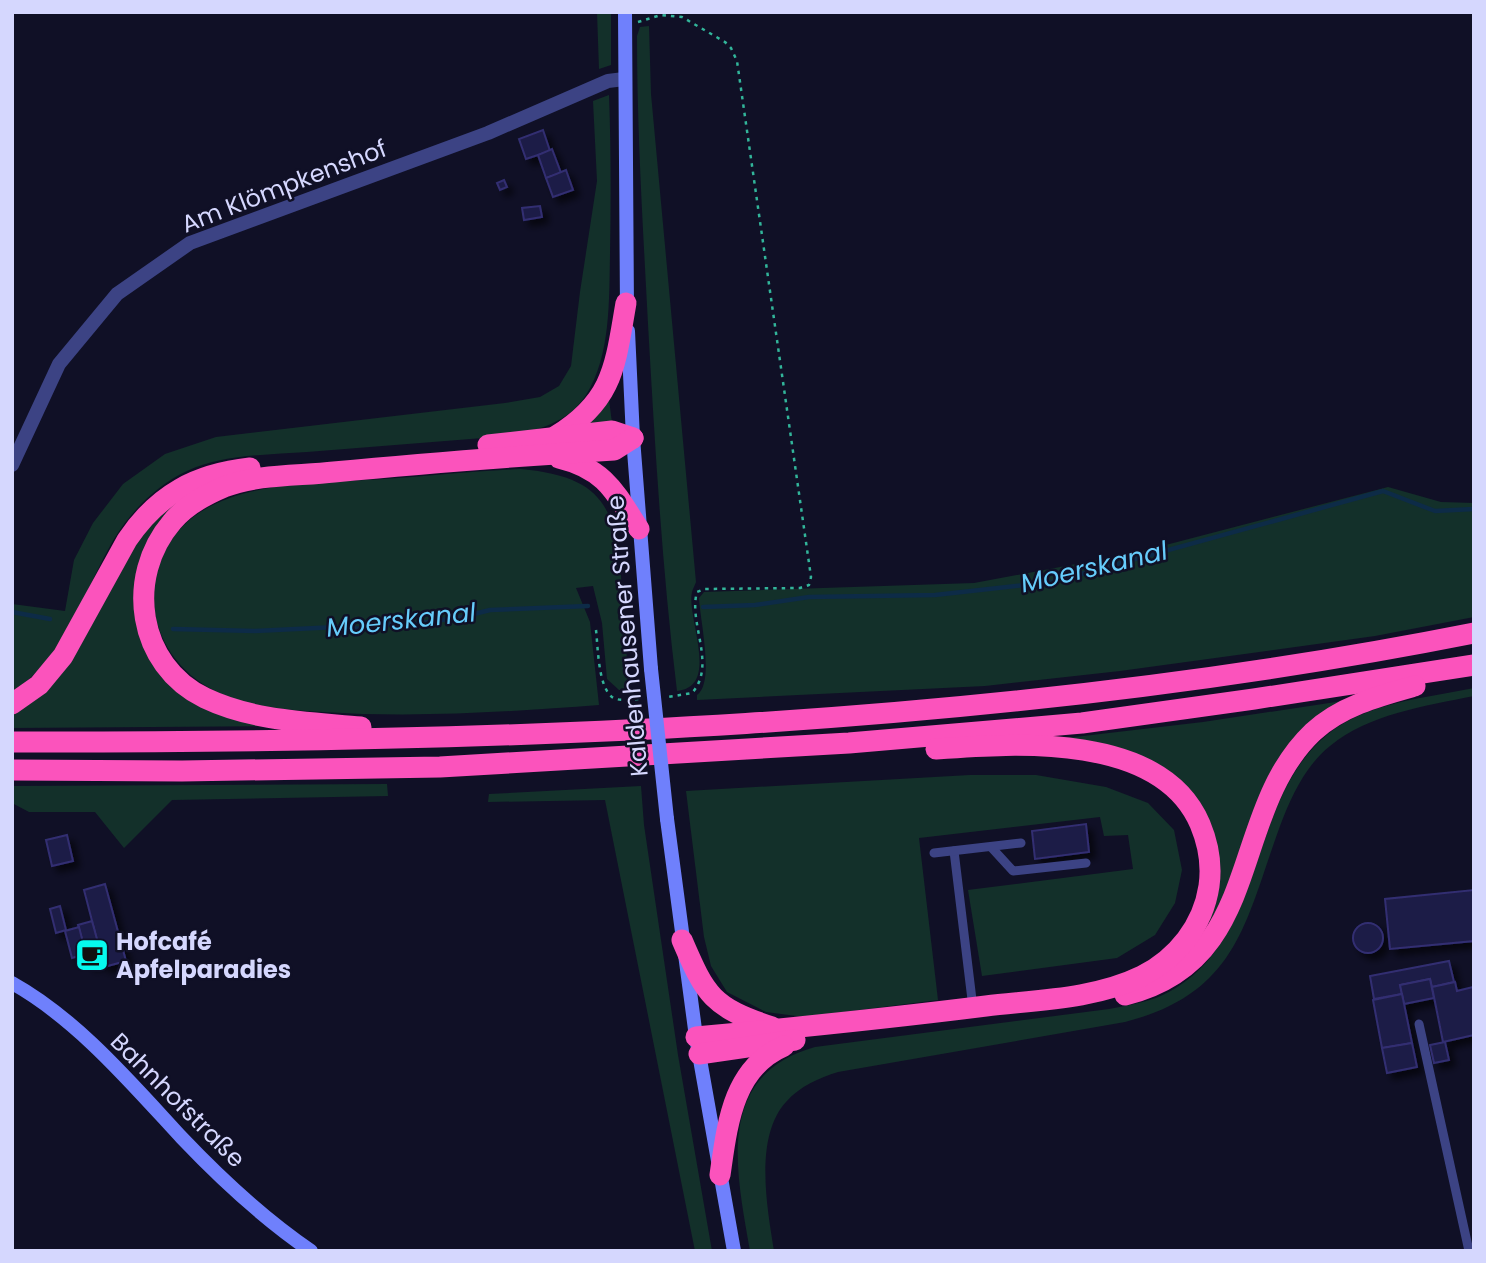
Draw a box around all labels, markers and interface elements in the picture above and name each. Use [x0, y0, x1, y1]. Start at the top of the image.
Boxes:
street label: Am Klömpkenshof [176, 132, 392, 240]
street label: Kaldenhausener Straße [598, 494, 656, 778]
water label: Moerskanal [1017, 532, 1172, 601]
water label: Moerskanal [325, 594, 478, 646]
place label: Hofcafé Apfelparadies [116, 925, 291, 986]
cafe icon: Hofcafé Apfelparadies [73, 936, 111, 974]
street label: Bahnhofstraße [103, 1025, 253, 1175]

